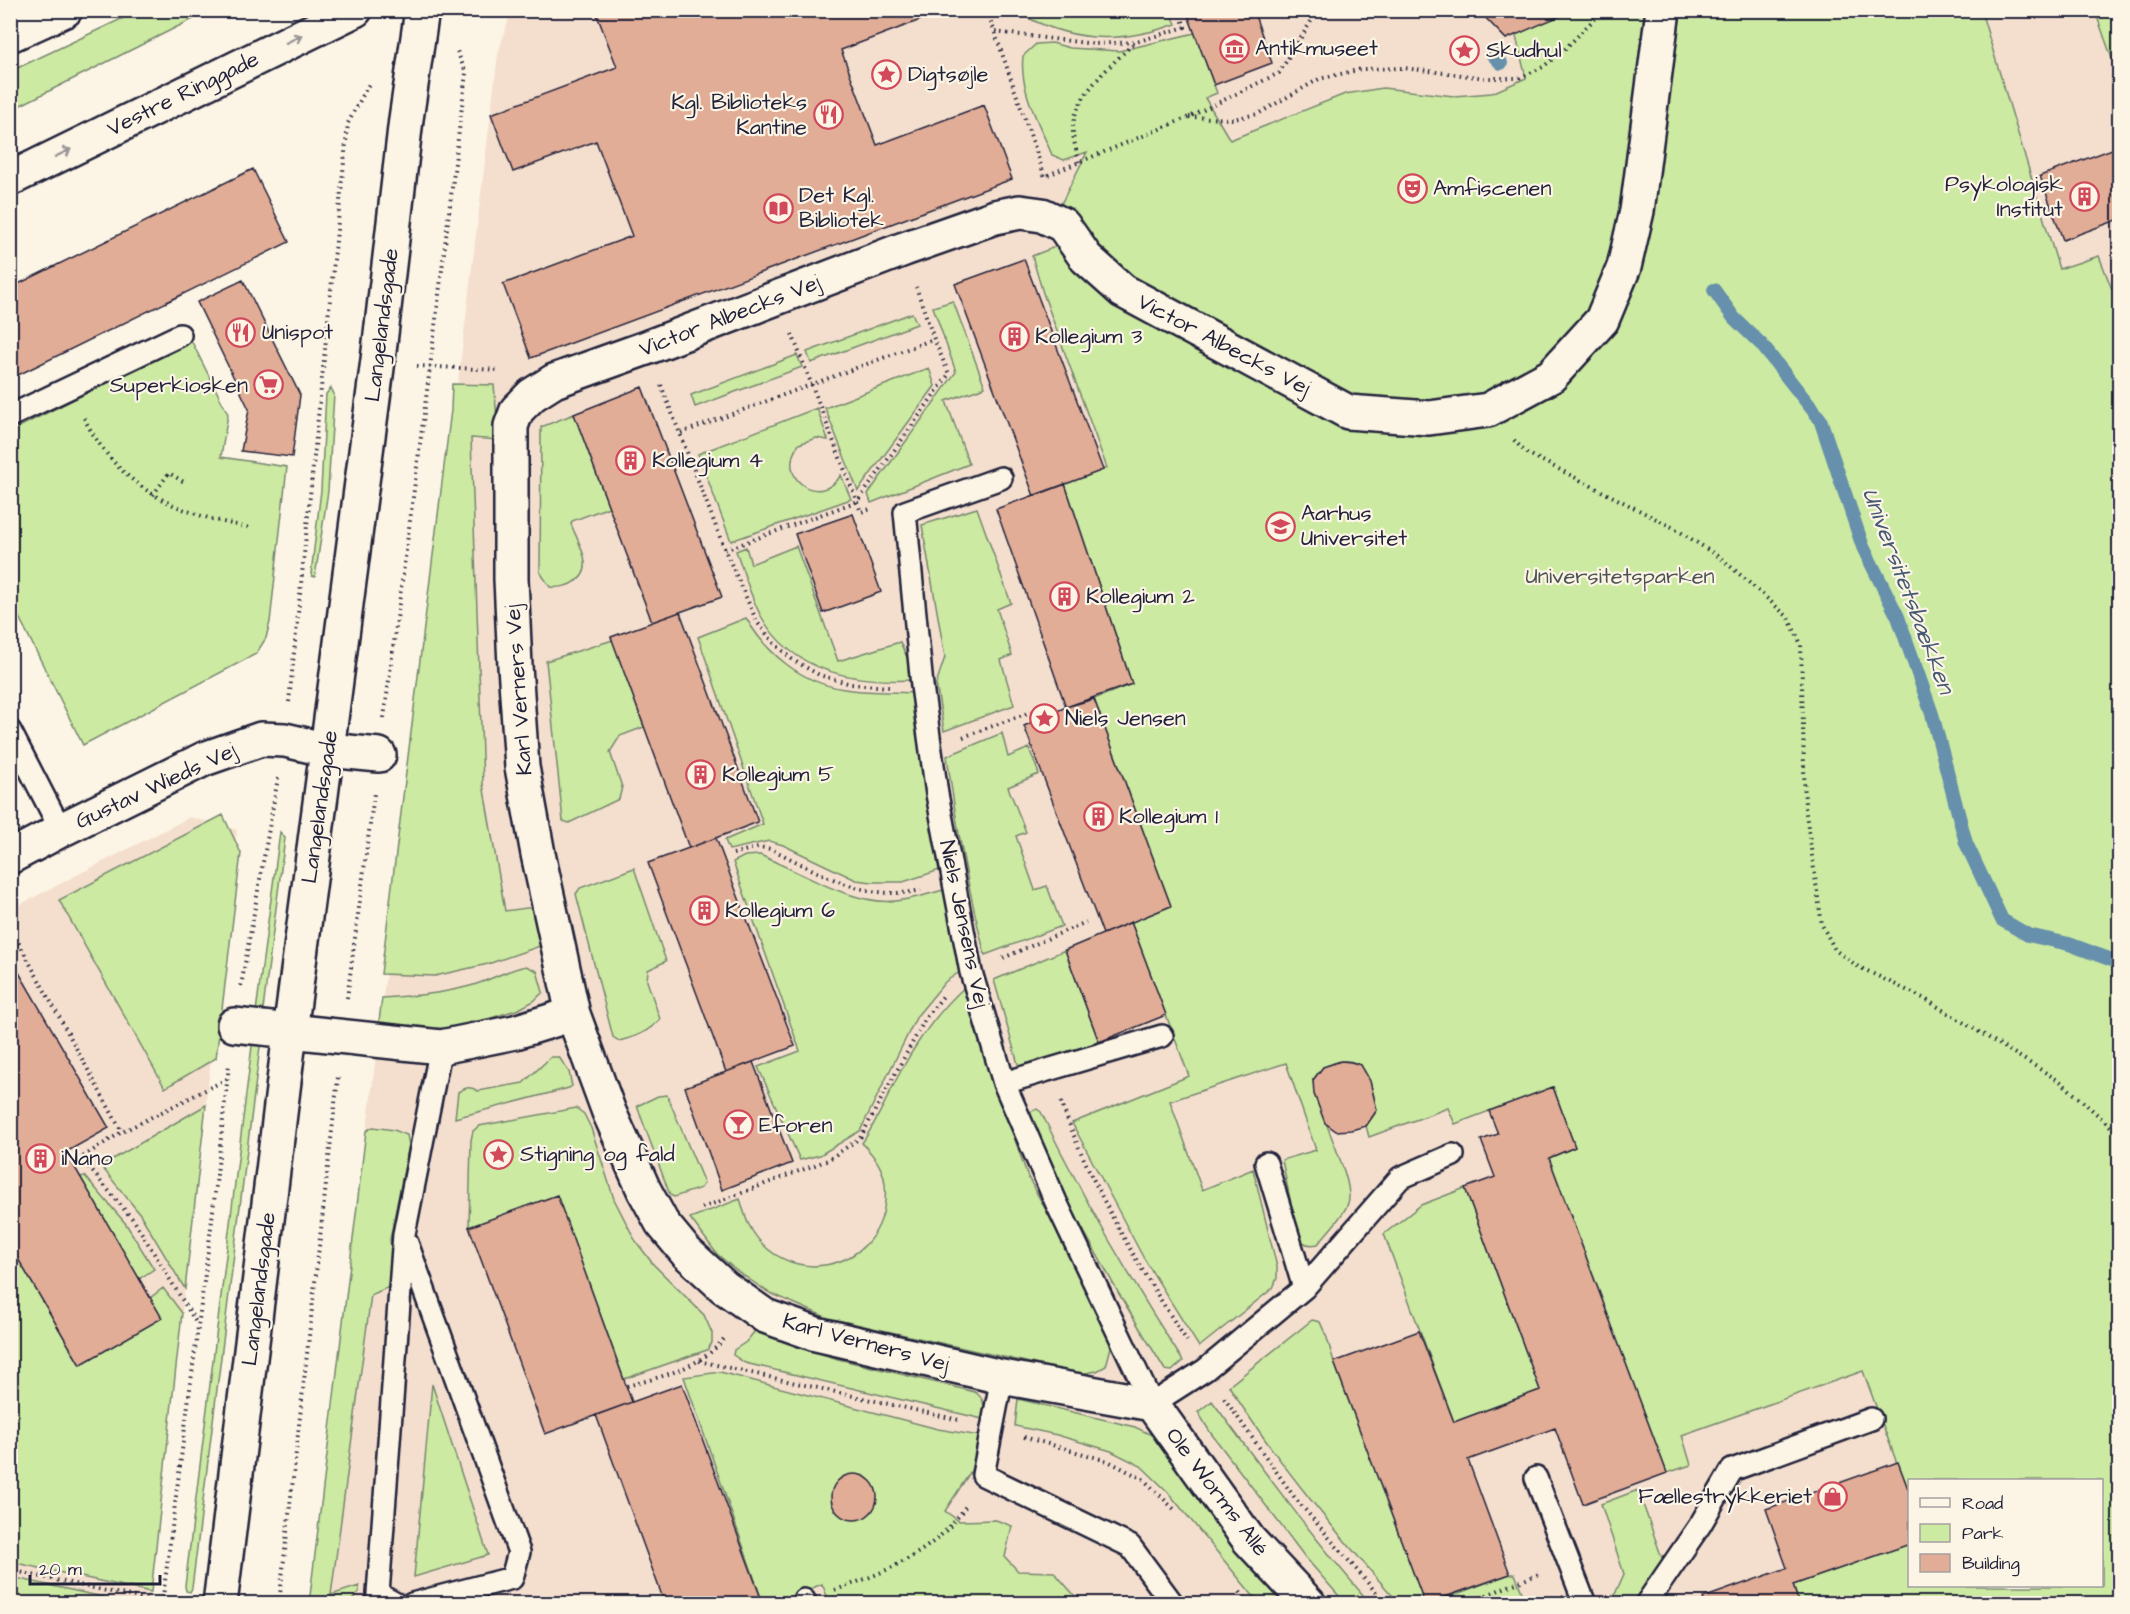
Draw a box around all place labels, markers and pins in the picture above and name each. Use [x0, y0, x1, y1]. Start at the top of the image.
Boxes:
museum icon: Antikmuseet [1218, 32, 1250, 64]
place label: Antikmuseet [1255, 33, 1378, 64]
place icon: Skudhul [1449, 34, 1481, 66]
place label: Skudhul [1486, 35, 1562, 66]
place icon: Digtsøjle [871, 58, 903, 90]
place label: Digtsøjle [908, 59, 989, 91]
place label: Kgl. Biblioteks Kantine [671, 87, 807, 143]
restaurant icon: Kgl. Biblioteks Kantine [812, 99, 844, 131]
place label: Psykologisk Institut [1945, 169, 2063, 225]
theatre icon: Amfiscenen [1396, 172, 1428, 204]
place label: Amfiscenen [1433, 173, 1551, 204]
place label: Det Kgl. Bibliotek [799, 180, 884, 236]
building icon: Psykologisk Institut [2068, 181, 2100, 213]
library icon: Det Kgl. Bibliotek [762, 192, 794, 224]
restaurant icon: Unispot [225, 316, 257, 348]
place label: Unispot [262, 317, 333, 348]
building icon: Kollegium 3 [998, 320, 1030, 352]
place label: Kollegium 3 [1035, 321, 1143, 353]
supermarket icon: Superkiosken [253, 369, 285, 401]
place label: Superkiosken [110, 370, 248, 401]
building icon: Kollegium 4 [615, 444, 647, 476]
place label: Kollegium 4 [652, 445, 763, 477]
place label: Aarhus Universitet [1301, 498, 1407, 554]
school or university icon: Aarhus Universitet [1264, 510, 1296, 542]
building icon: Kollegium 2 [1049, 580, 1081, 612]
place label: Kollegium 2 [1086, 581, 1195, 613]
place icon: Niels Jensen [1028, 702, 1060, 734]
place label: Niels Jensen [1065, 703, 1186, 734]
building icon: Kollegium 5 [685, 758, 717, 790]
place label: Kollegium 5 [722, 759, 834, 791]
building icon: Kollegium 1 [1082, 800, 1114, 832]
place label: Kollegium 1 [1119, 801, 1218, 833]
building icon: Kollegium 6 [688, 894, 720, 926]
place label: Kollegium 6 [725, 895, 835, 927]
bar icon: Eforen [722, 1109, 754, 1141]
place label: Eforen [759, 1110, 833, 1141]
place icon: Stigning og fald [483, 1138, 515, 1170]
place label: Stigning og fald [520, 1139, 675, 1171]
building icon: iNano [24, 1142, 56, 1174]
place label: iNano [61, 1143, 113, 1174]
shop icon: Fællestrykkeriet [1817, 1480, 1849, 1512]
place label: Fællestrykkeriet [1638, 1481, 1812, 1513]

